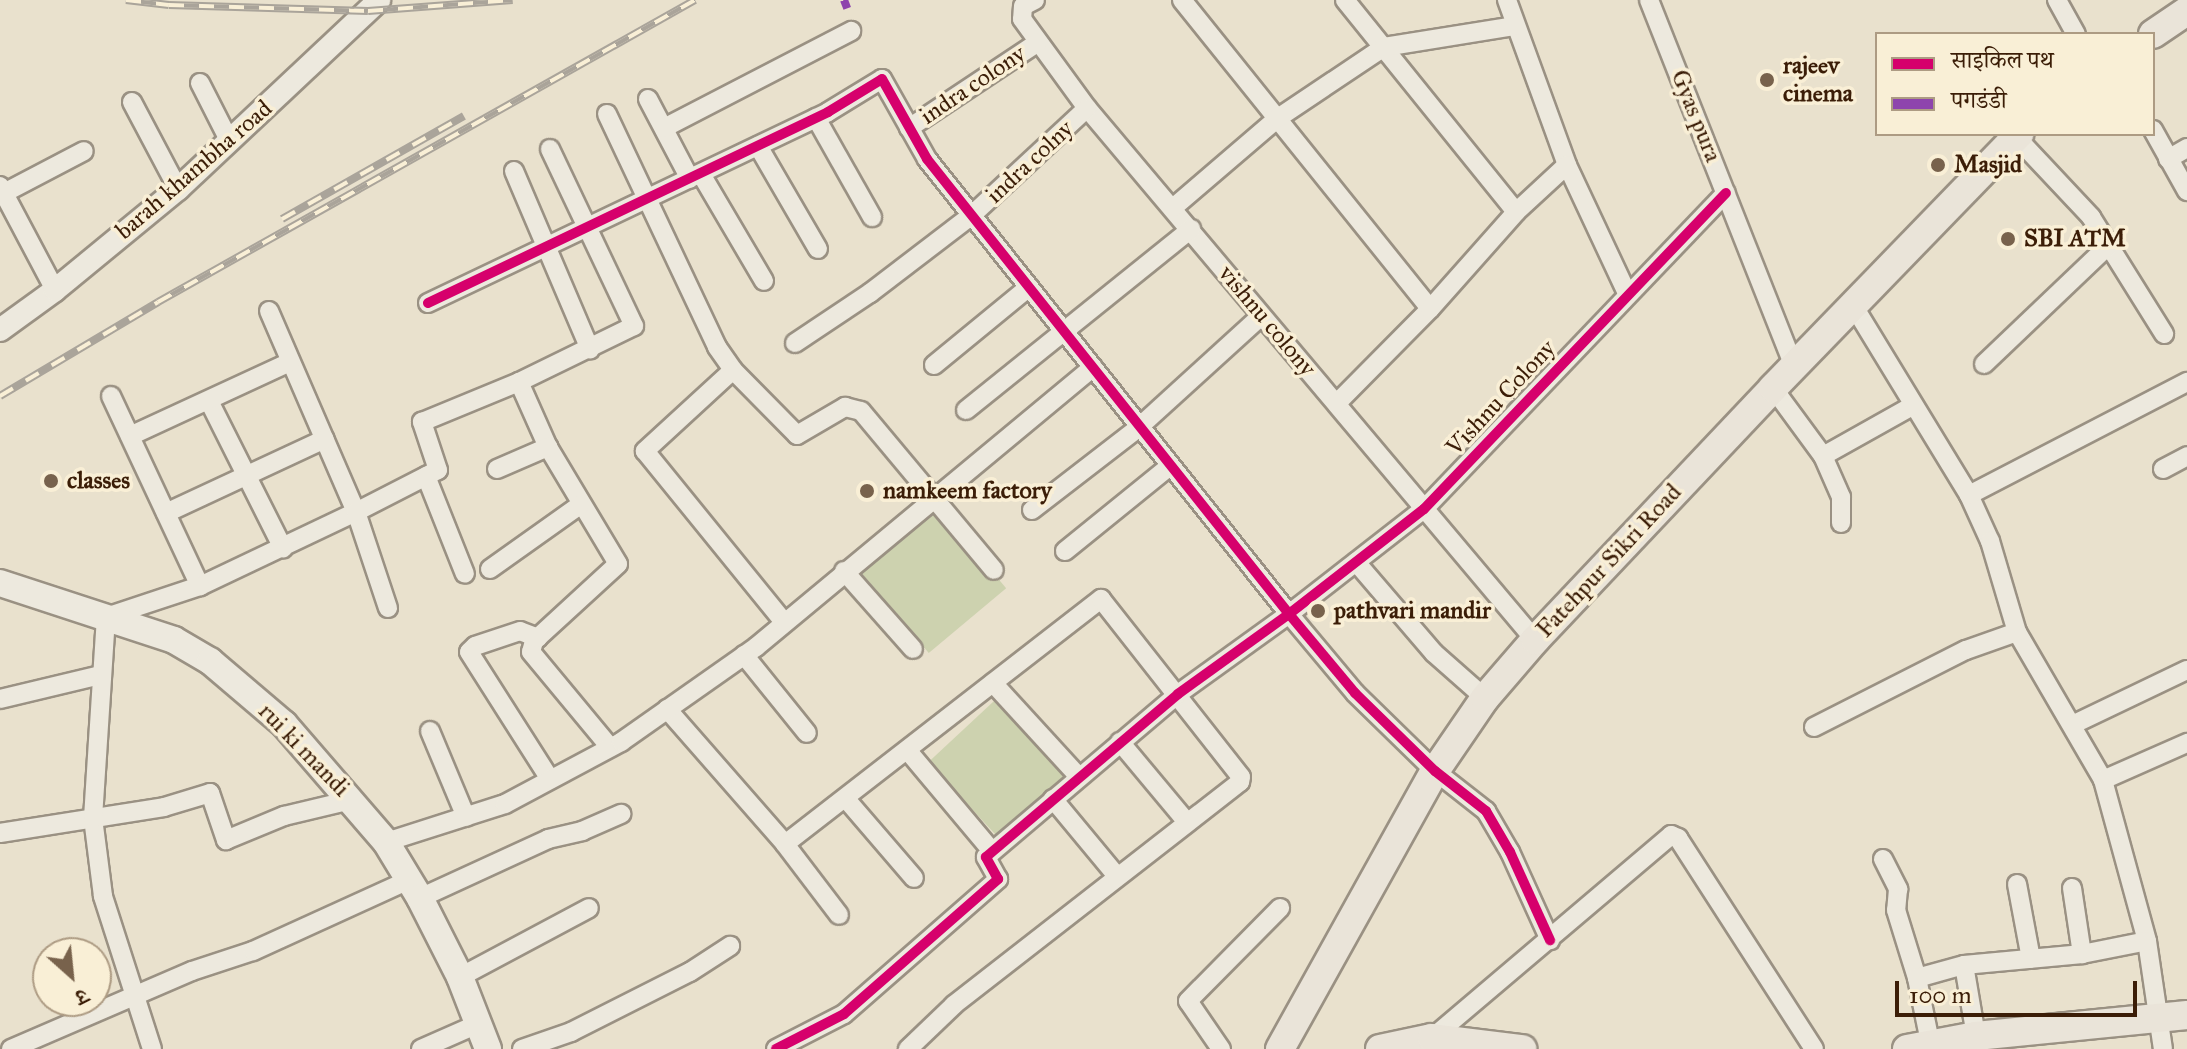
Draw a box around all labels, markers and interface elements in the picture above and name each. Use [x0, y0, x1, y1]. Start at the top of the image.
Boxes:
legend [1875, 32, 2155, 136]
street label: indra colony [915, 39, 1031, 131]
text: साइकिल पथ [1951, 45, 2054, 75]
place label: rajeev cinema [1783, 52, 1853, 108]
street label: Gyas pura [1665, 66, 1727, 166]
marker: rajeev cinema [1758, 71, 1776, 89]
text: पगडंडी [1951, 85, 2007, 115]
street label: barah khambha road [110, 94, 278, 246]
street label: indra colny [980, 114, 1080, 210]
place label: Masjid [1954, 151, 2022, 179]
marker: Masjid [1929, 156, 1947, 174]
place label: SBI ATM [2024, 225, 2126, 253]
marker: SBI ATM [1999, 230, 2017, 248]
street label: vishnu colony [1212, 260, 1322, 382]
street label: Vishnu Colony [1440, 334, 1562, 462]
place label: classes [67, 467, 130, 495]
marker: classes [42, 472, 60, 490]
place label: namkeem factory [883, 477, 1052, 505]
street label: Fatehpur Sikri Road [1530, 478, 1688, 644]
marker: namkeem factory [858, 482, 876, 500]
place label: pathvari mandir [1334, 597, 1491, 625]
marker: pathvari mandir [1309, 602, 1327, 620]
street label: rui ki mandi [252, 697, 356, 803]
north arrow [32, 937, 112, 1017]
scale bar [1899, 965, 2141, 1015]
text: 100 m [1909, 980, 1972, 1010]
text: उ [71, 982, 93, 1012]

